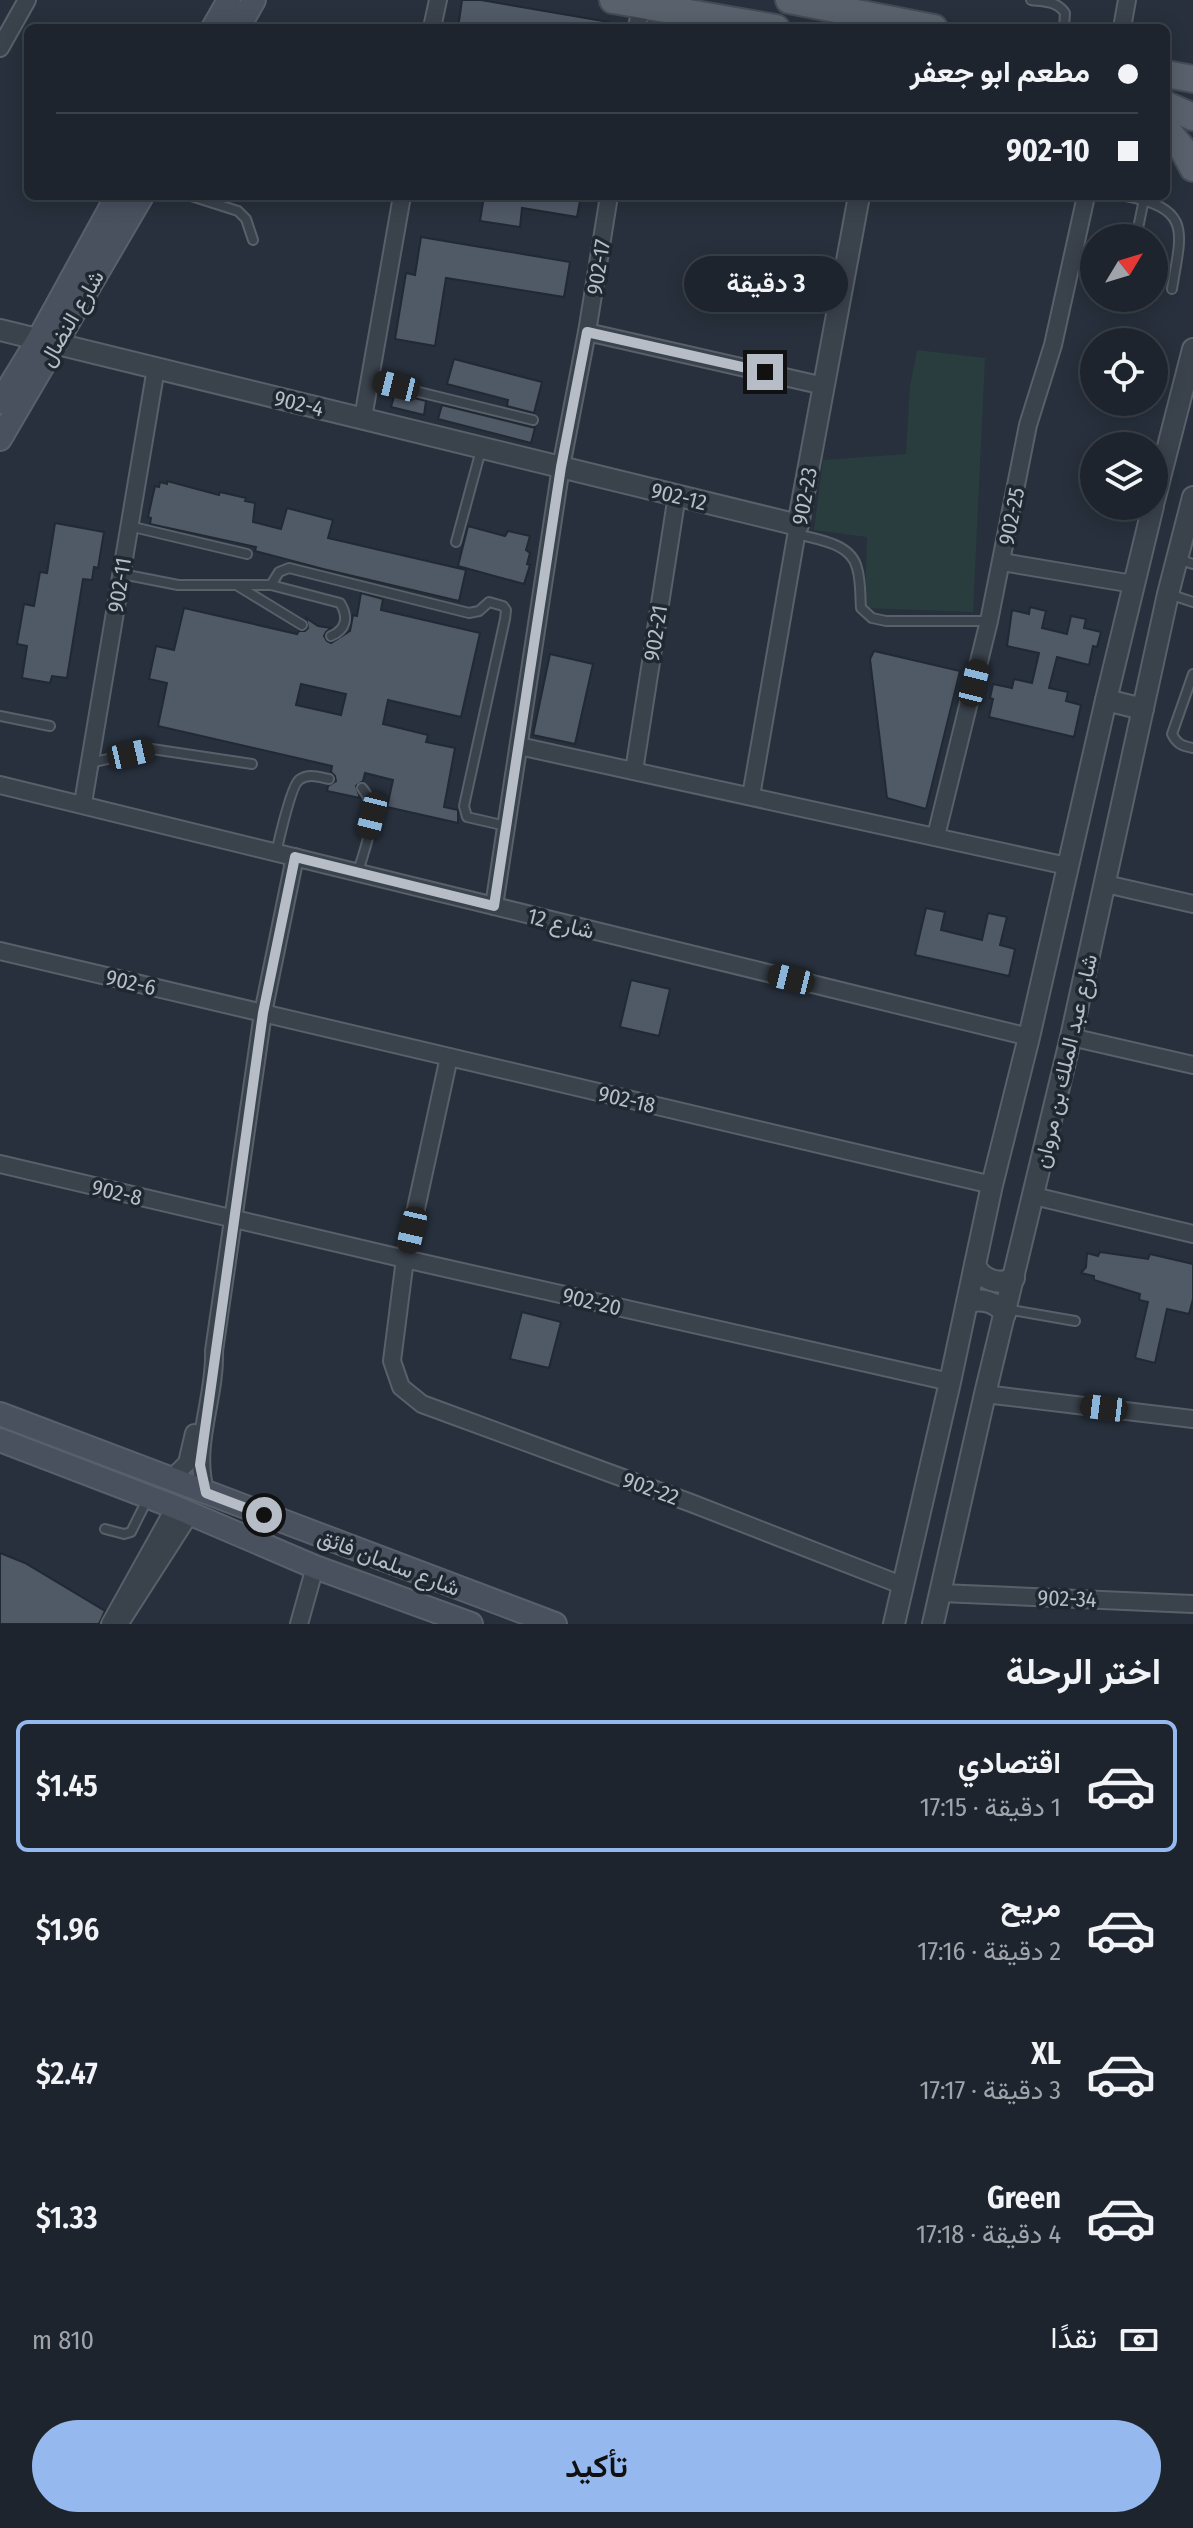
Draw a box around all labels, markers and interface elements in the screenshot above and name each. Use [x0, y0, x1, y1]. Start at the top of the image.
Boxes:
text: مطعم ابو جعفر [910, 54, 1090, 90]
text: 902-10 [1006, 133, 1090, 169]
north arrow [1080, 224, 1168, 312]
map controls [1080, 224, 1168, 520]
street label: 902-17 [581, 237, 616, 297]
callout: 3 دقيقة [683, 256, 847, 312]
street label: شارع النضال [33, 265, 111, 372]
text: 3 دقيقة [727, 268, 805, 299]
button: locate [1080, 328, 1168, 416]
route end [747, 354, 783, 390]
car [370, 369, 422, 403]
street label: 902-4 [271, 384, 327, 423]
button: layers [1080, 432, 1168, 520]
street label: 902-23 [786, 465, 823, 527]
street label: 902-12 [648, 477, 710, 516]
street label: 902-25 [993, 485, 1030, 547]
street label: 902-11 [102, 556, 137, 614]
street label: 902-21 [638, 603, 673, 663]
car [957, 657, 991, 709]
car [105, 737, 157, 771]
car [355, 790, 389, 842]
street label: شارع 12 [525, 902, 597, 946]
street label: شارع عبد الملك بن مروان [1028, 951, 1104, 1171]
car [765, 962, 817, 996]
street label: 902-6 [103, 964, 159, 1001]
street label: 902-18 [596, 1080, 658, 1119]
street label: 902-8 [89, 1174, 145, 1211]
car [395, 1204, 429, 1256]
street label: 902-20 [560, 1282, 624, 1321]
car [1079, 1393, 1129, 1423]
street label: 902-22 [619, 1466, 683, 1511]
route start [246, 1497, 282, 1533]
street label: شارع سلمان فائق [314, 1523, 464, 1603]
street label: 902-34 [1037, 1584, 1097, 1613]
text: اختر الرحلة [1006, 1650, 1161, 1694]
text: اقتصادي [958, 1745, 1061, 1781]
icon: car [1085, 1750, 1157, 1822]
text: $1.45 [36, 1768, 98, 1804]
text: 1 دقيقة · 17:15 [920, 1792, 1061, 1823]
text: مريح [1001, 1889, 1061, 1925]
icon: car [1085, 1894, 1157, 1966]
text: $1.96 [36, 1912, 99, 1948]
text: 2 دقيقة · 17:16 [917, 1936, 1061, 1967]
text: XL [1031, 2036, 1061, 2072]
icon: car [1085, 2038, 1157, 2110]
text: $2.47 [36, 2056, 98, 2092]
text: 3 دقيقة · 17:17 [919, 2075, 1061, 2106]
text: Green [987, 2180, 1061, 2216]
icon: car [1085, 2182, 1157, 2254]
text: $1.33 [36, 2200, 98, 2236]
text: 4 دقيقة · 17:18 [916, 2219, 1061, 2250]
icon: cash [1117, 2318, 1161, 2362]
text: نقدًا [1051, 2320, 1097, 2356]
text: 810 m [32, 2325, 94, 2356]
button: تأكيد [32, 2420, 1161, 2512]

